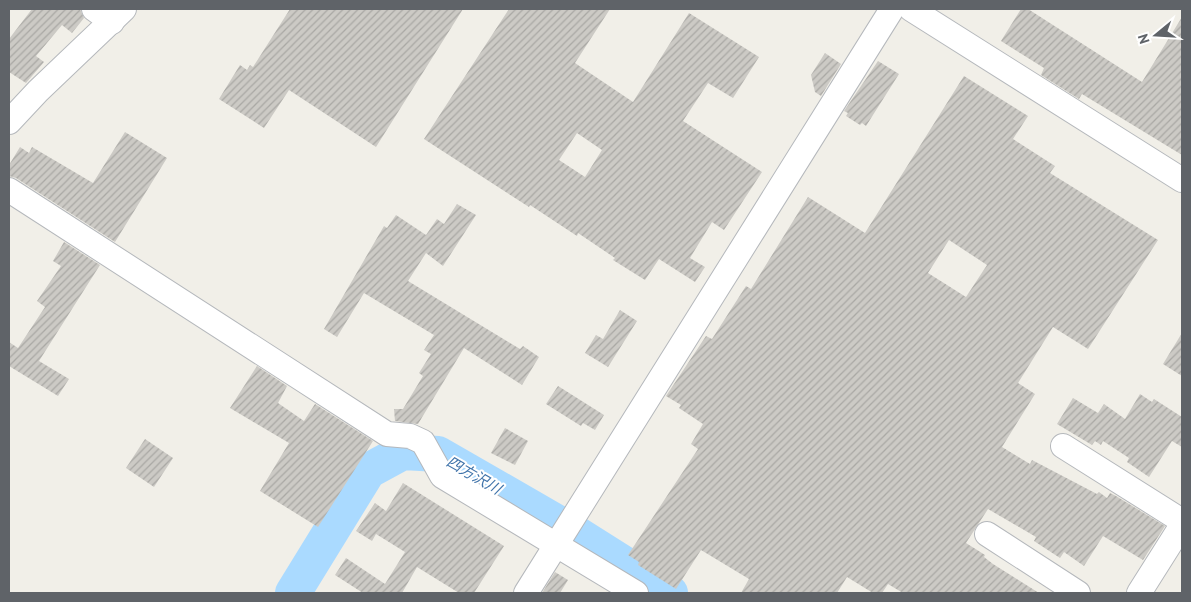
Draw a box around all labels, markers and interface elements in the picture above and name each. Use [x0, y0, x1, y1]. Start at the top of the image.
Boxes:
north arrow [1131, 10, 1181, 60]
text: N [1134, 32, 1154, 46]
water label: 四方沢川 [443, 452, 506, 499]

